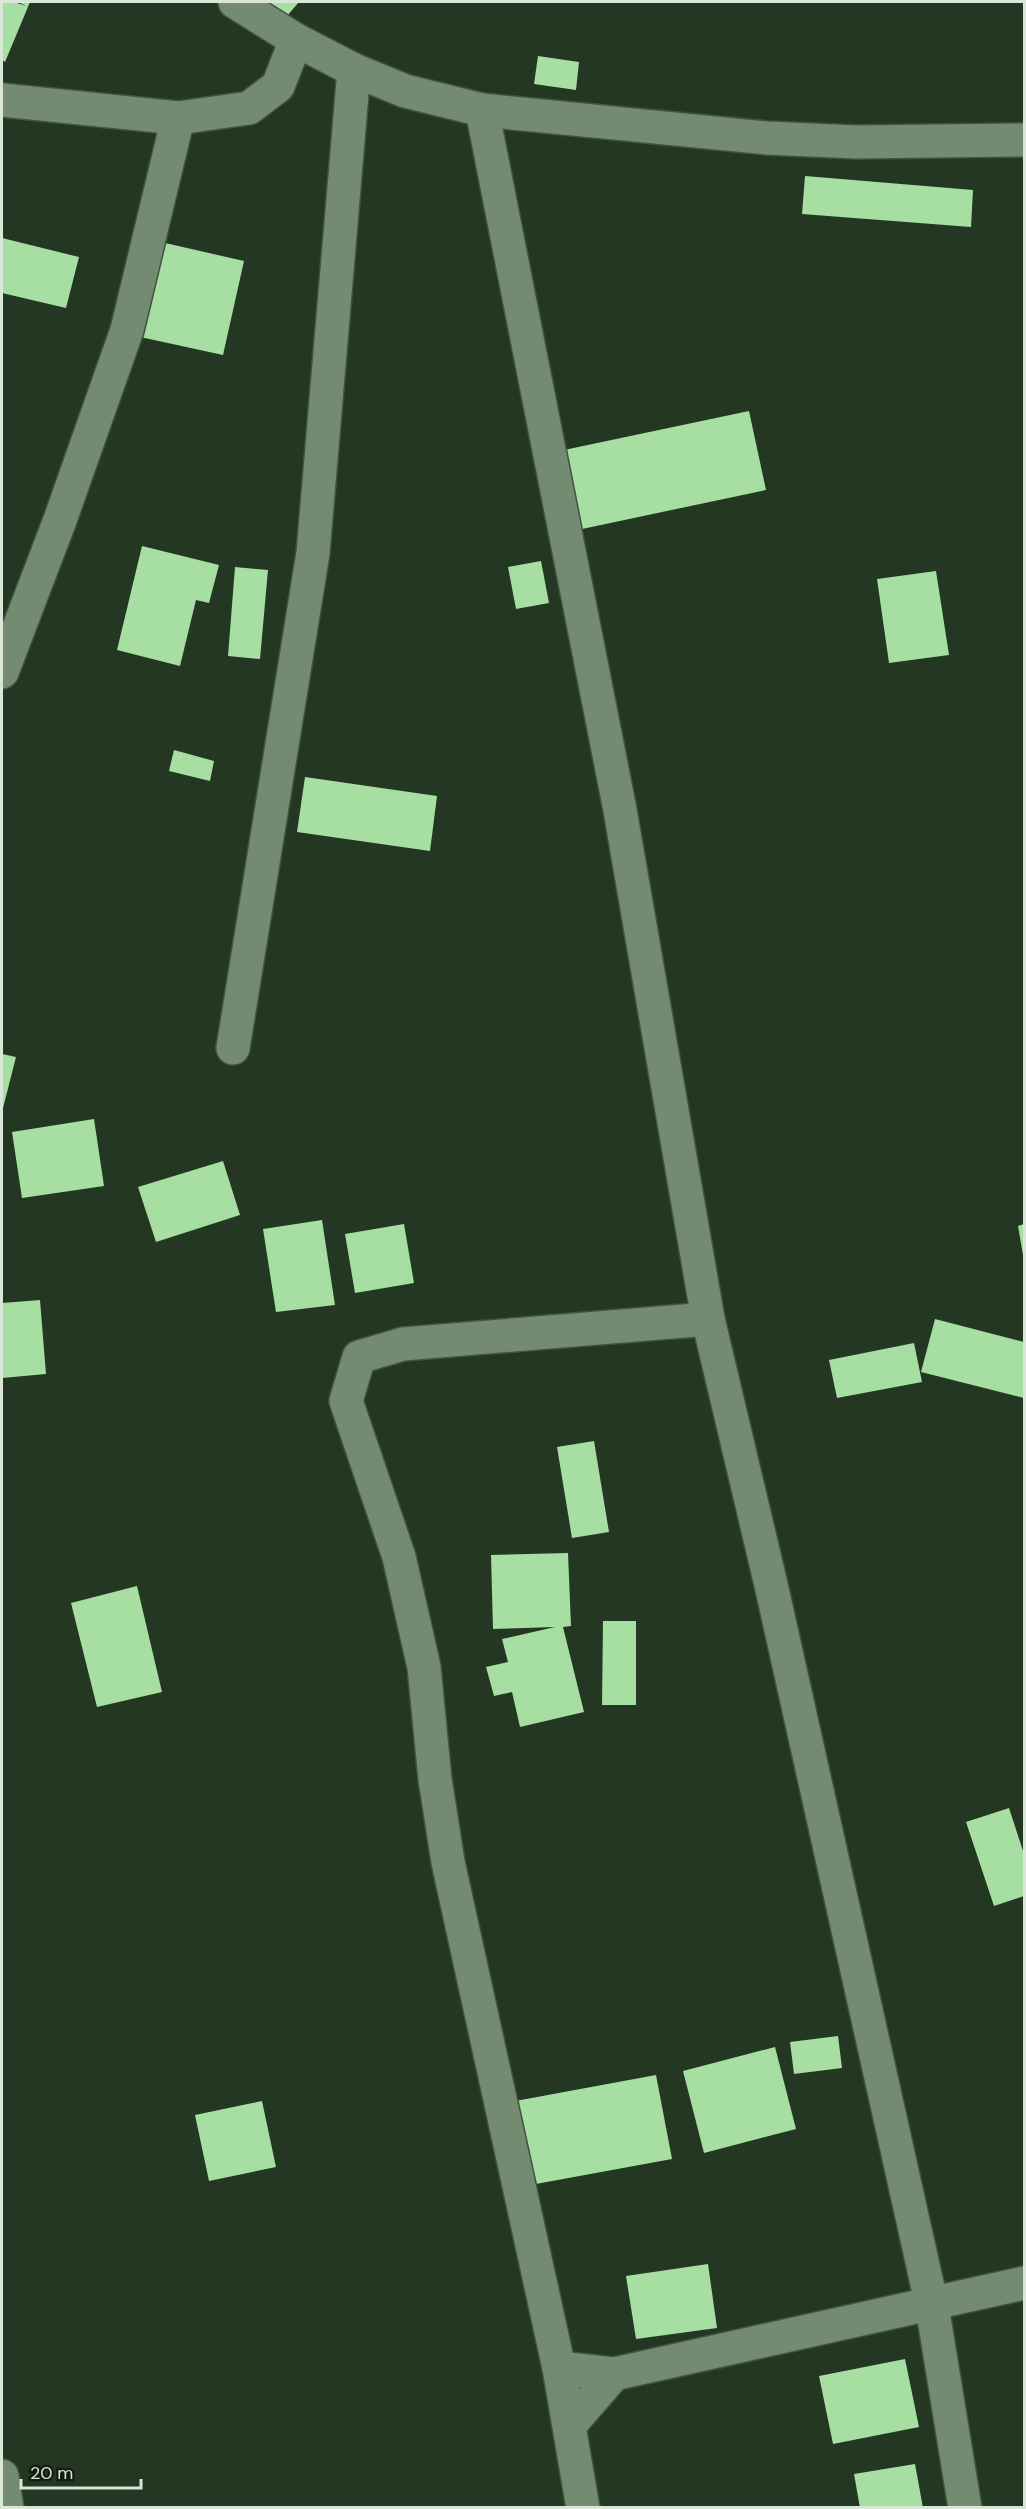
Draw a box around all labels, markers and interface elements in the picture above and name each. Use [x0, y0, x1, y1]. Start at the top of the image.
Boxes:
scale bar [21, 2452, 141, 2490]
text: 20 m [30, 2461, 73, 2485]

